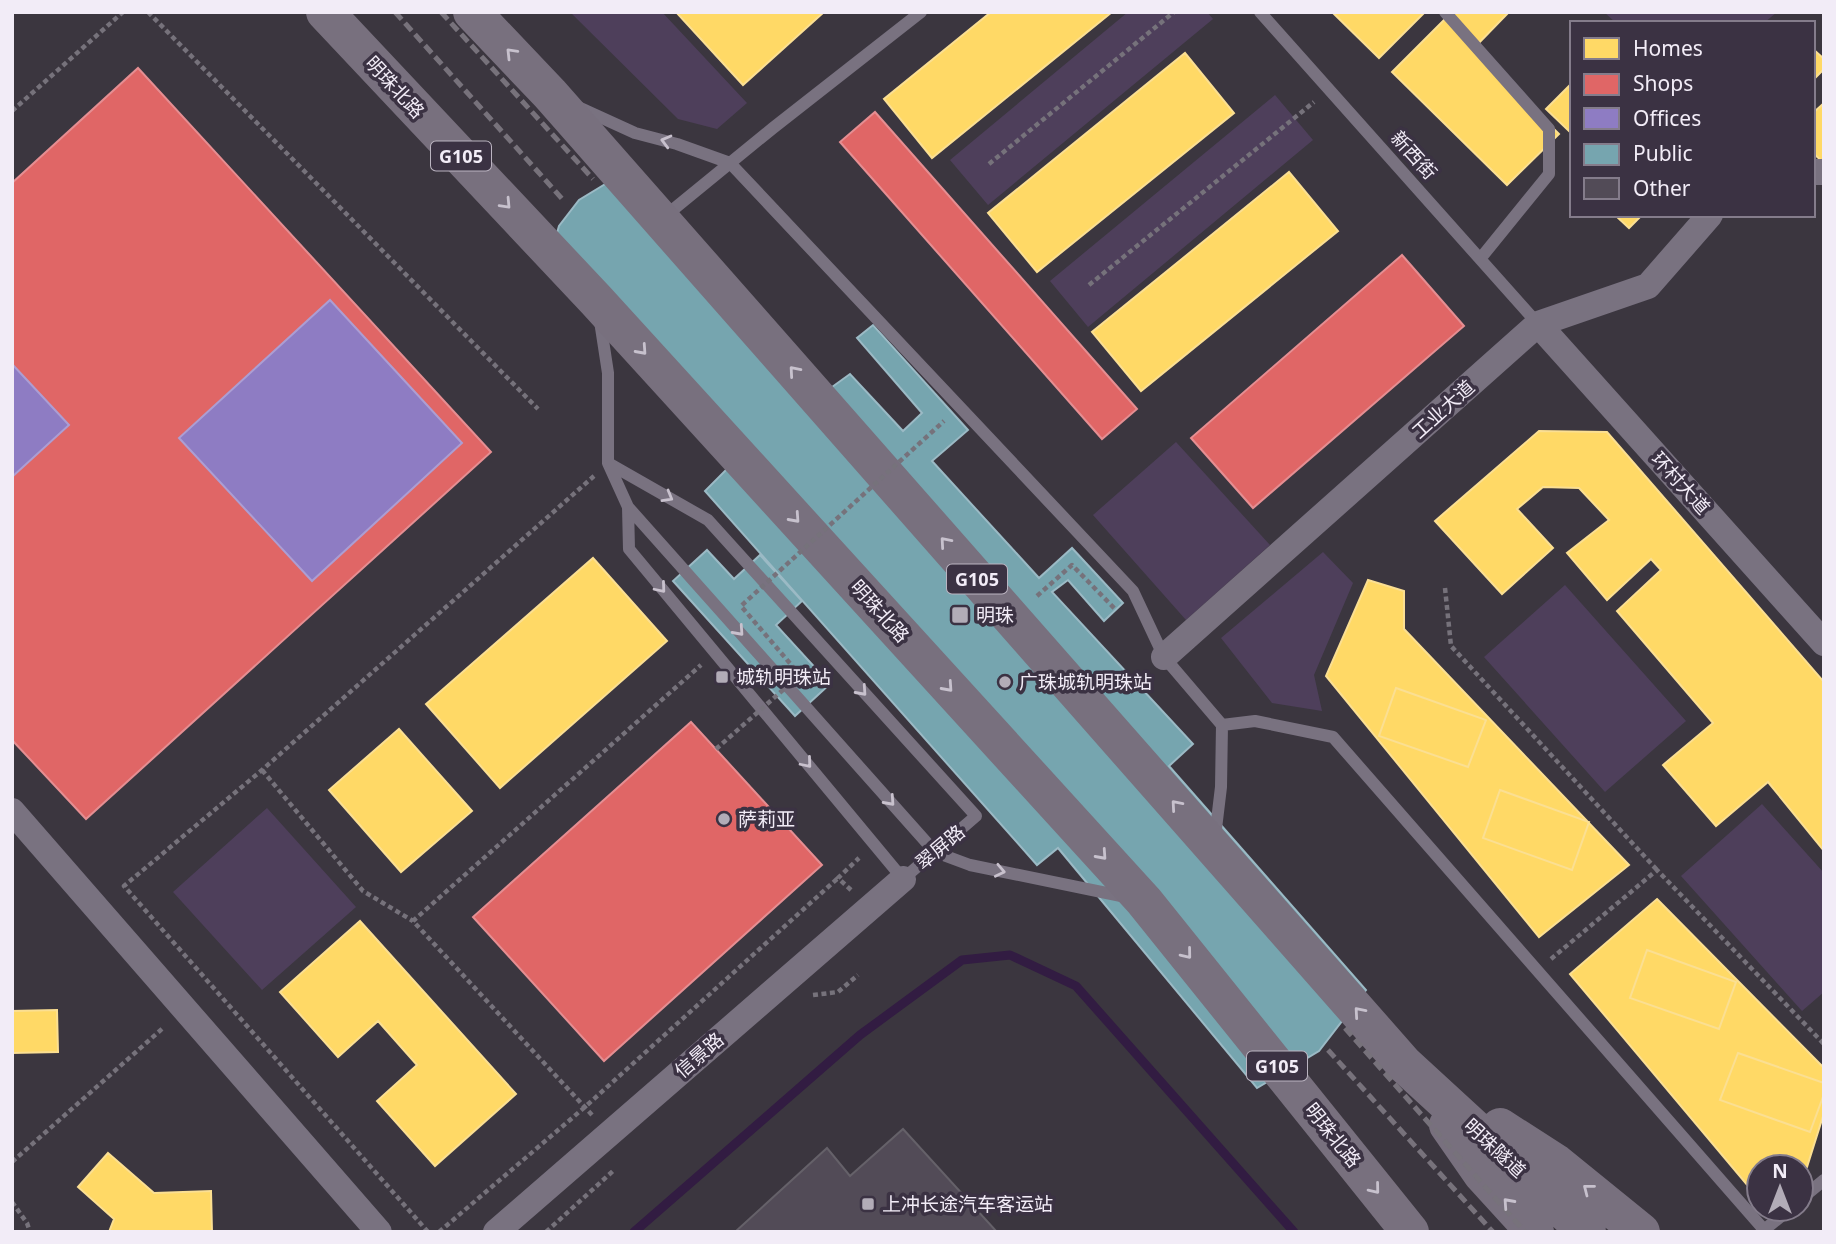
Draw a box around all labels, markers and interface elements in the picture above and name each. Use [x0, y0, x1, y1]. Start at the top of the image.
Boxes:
legend [1570, 21, 1815, 217]
text: Homes [1633, 34, 1703, 62]
one-way arrow [507, 48, 520, 61]
street label: 明珠北路 [360, 50, 430, 124]
text: Shops [1633, 69, 1693, 97]
text: Offices [1633, 104, 1701, 132]
street label: 新西街 [1385, 125, 1443, 185]
one-way arrow [660, 135, 672, 149]
text: Public [1633, 139, 1693, 167]
road number: G105 [431, 141, 491, 170]
text: Other [1633, 174, 1691, 202]
one-way arrow [498, 196, 511, 209]
one-way arrow [634, 342, 646, 355]
one-way arrow [790, 367, 803, 380]
street label: 工业大道 [1406, 374, 1480, 444]
street label: 环村大道 [1646, 446, 1716, 520]
one-way arrow [660, 489, 673, 502]
one-way arrow [787, 510, 800, 523]
one-way arrow [941, 537, 953, 550]
road number: G105 [947, 564, 1007, 594]
street label: 明珠北路 [845, 574, 915, 648]
one-way arrow [653, 580, 665, 593]
place label: 明珠 [976, 602, 1014, 628]
marker: 明珠 [950, 605, 970, 625]
one-way arrow [730, 623, 743, 636]
place label: 城轨明珠站 [736, 664, 831, 690]
marker: 城轨明珠站 [714, 669, 730, 685]
place label: 广珠城轨明珠站 [1019, 669, 1152, 695]
marker: 广珠城轨明珠站 [997, 674, 1013, 690]
one-way arrow [940, 679, 953, 692]
one-way arrow [854, 682, 867, 695]
one-way arrow [798, 755, 811, 768]
one-way arrow [882, 793, 894, 806]
one-way arrow [1172, 800, 1184, 813]
place label: 萨莉亚 [738, 806, 795, 832]
marker: 萨莉亚 [716, 811, 732, 827]
street label: 翠屏路 [910, 819, 970, 875]
one-way arrow [1093, 847, 1106, 860]
one-way arrow [994, 863, 1006, 878]
one-way arrow [1178, 947, 1191, 959]
one-way arrow [1355, 1008, 1367, 1021]
street label: 信景路 [669, 1026, 729, 1084]
road number: G105 [1247, 1051, 1307, 1080]
street label: 明珠北路 [1299, 1097, 1367, 1173]
street label: 明珠隧道 [1458, 1113, 1532, 1183]
north arrow [1745, 1153, 1815, 1223]
text: N [1772, 1158, 1788, 1184]
one-way arrow [1367, 1181, 1380, 1193]
one-way arrow [1584, 1185, 1596, 1198]
place label: 上冲长途汽车客运站 [882, 1191, 1053, 1217]
marker: 上冲长途汽车客运站 [860, 1196, 876, 1212]
one-way arrow [1504, 1198, 1517, 1211]

